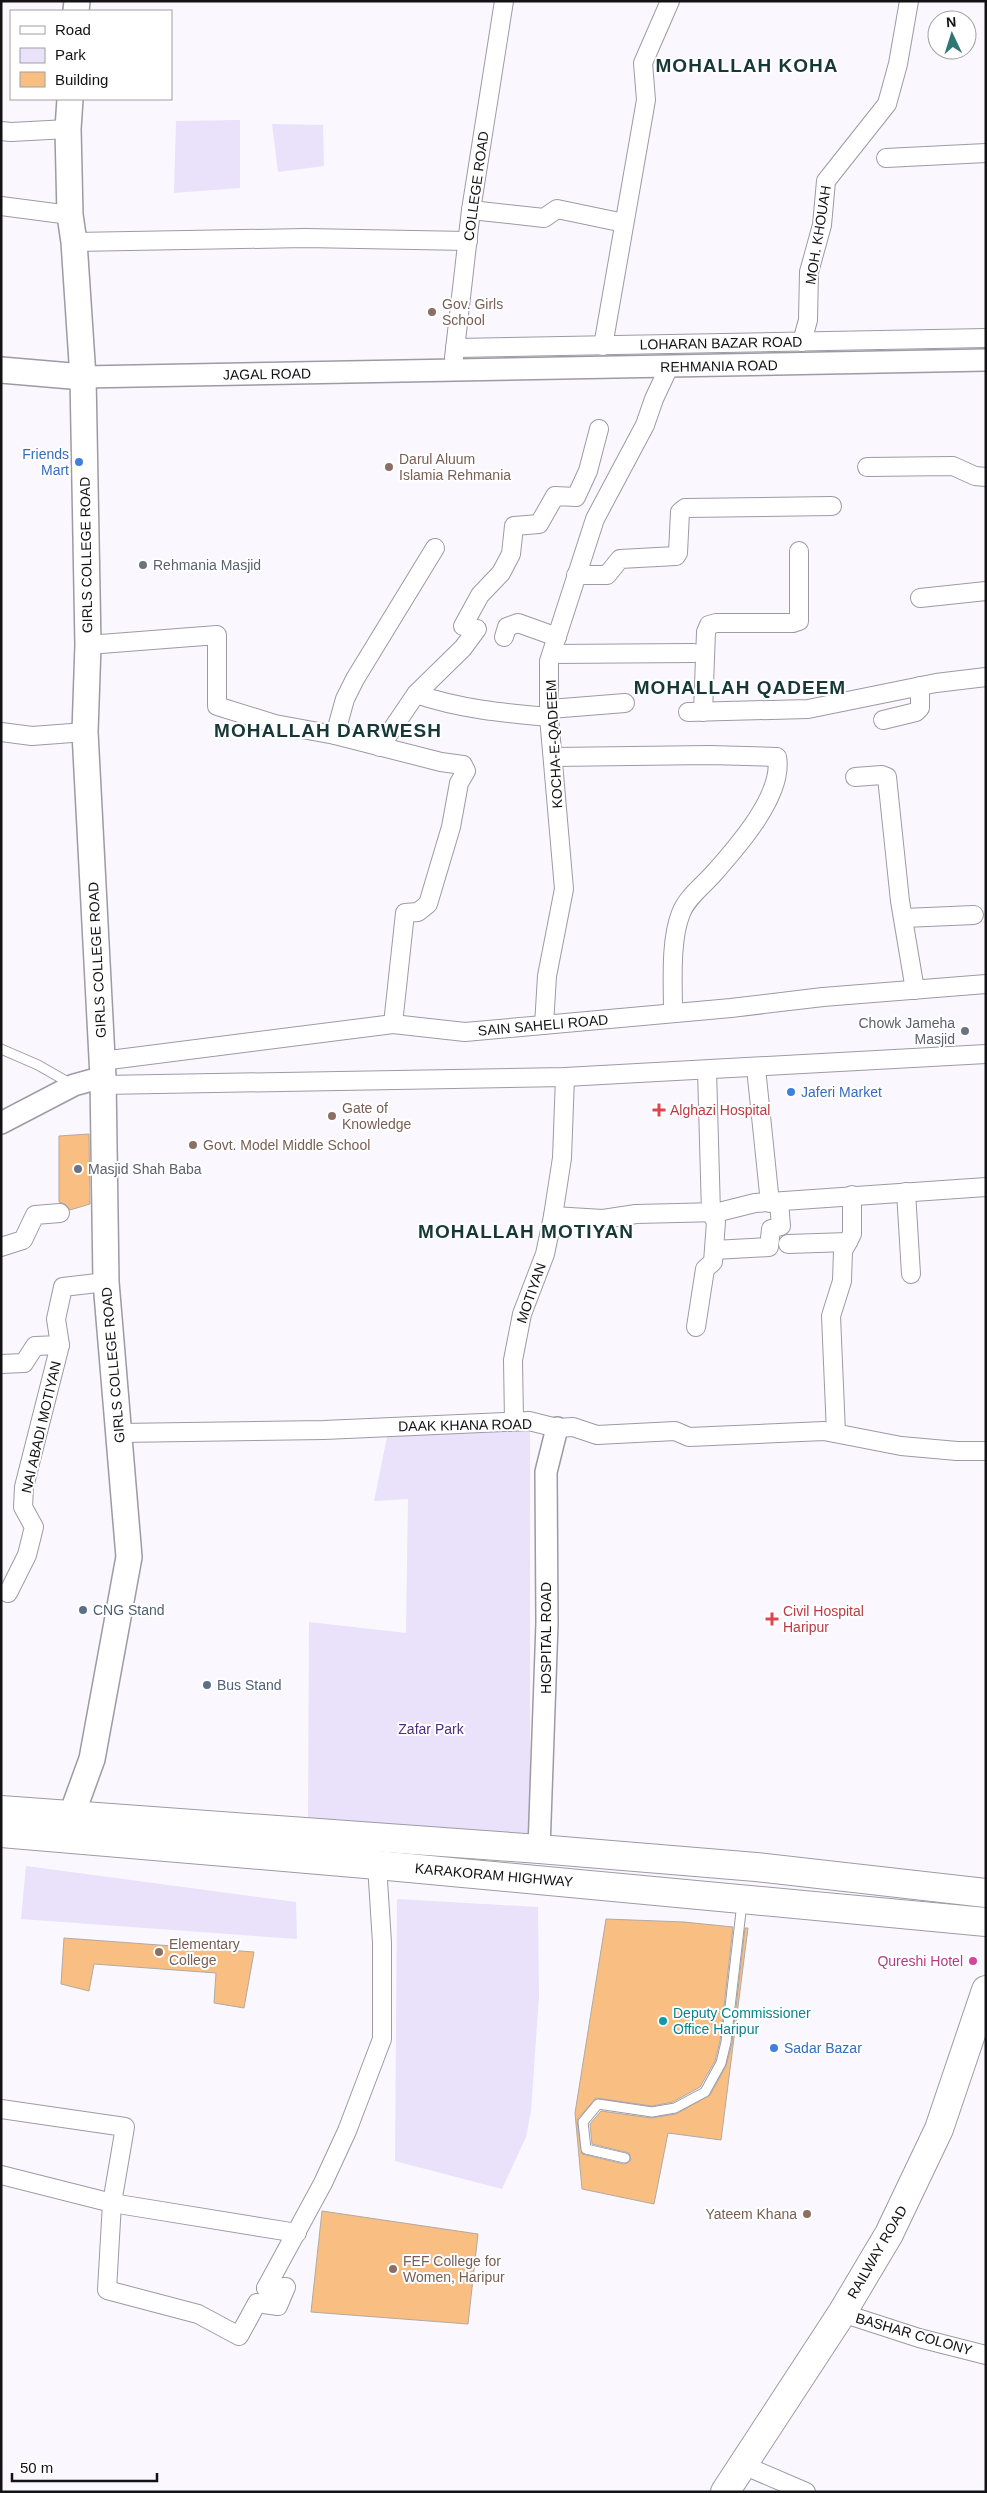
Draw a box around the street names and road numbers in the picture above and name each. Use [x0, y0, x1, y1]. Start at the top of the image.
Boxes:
street label: COLLEGE ROAD [460, 130, 492, 242]
street label: MOH. KHOUAH [802, 184, 834, 286]
street label: LOHARAN BAZAR ROAD [640, 334, 802, 352]
street label: REHMANIA ROAD [660, 357, 778, 375]
street label: JAGAL ROAD [223, 365, 311, 383]
street label: GIRLS COLLEGE ROAD [77, 477, 95, 633]
street label: KOCHA-E-QADEEM [543, 679, 565, 809]
street label: GIRLS COLLEGE ROAD [85, 881, 109, 1039]
street label: SAIN SAHELI ROAD [477, 1011, 609, 1039]
street label: MOTIYAN [513, 1261, 549, 1325]
street label: GIRLS COLLEGE ROAD [98, 1286, 128, 1444]
street label: NAI ABADI MOTIYAN [18, 1359, 64, 1495]
street label: DAAK KHANA ROAD [398, 1416, 532, 1434]
street label: HOSPITAL ROAD [538, 1582, 554, 1694]
street label: KARAKORAM HIGHWAY [414, 1860, 574, 1890]
street label: RAILWAY ROAD [844, 2203, 910, 2301]
street label: BASHAR COLONY [854, 2310, 975, 2358]

